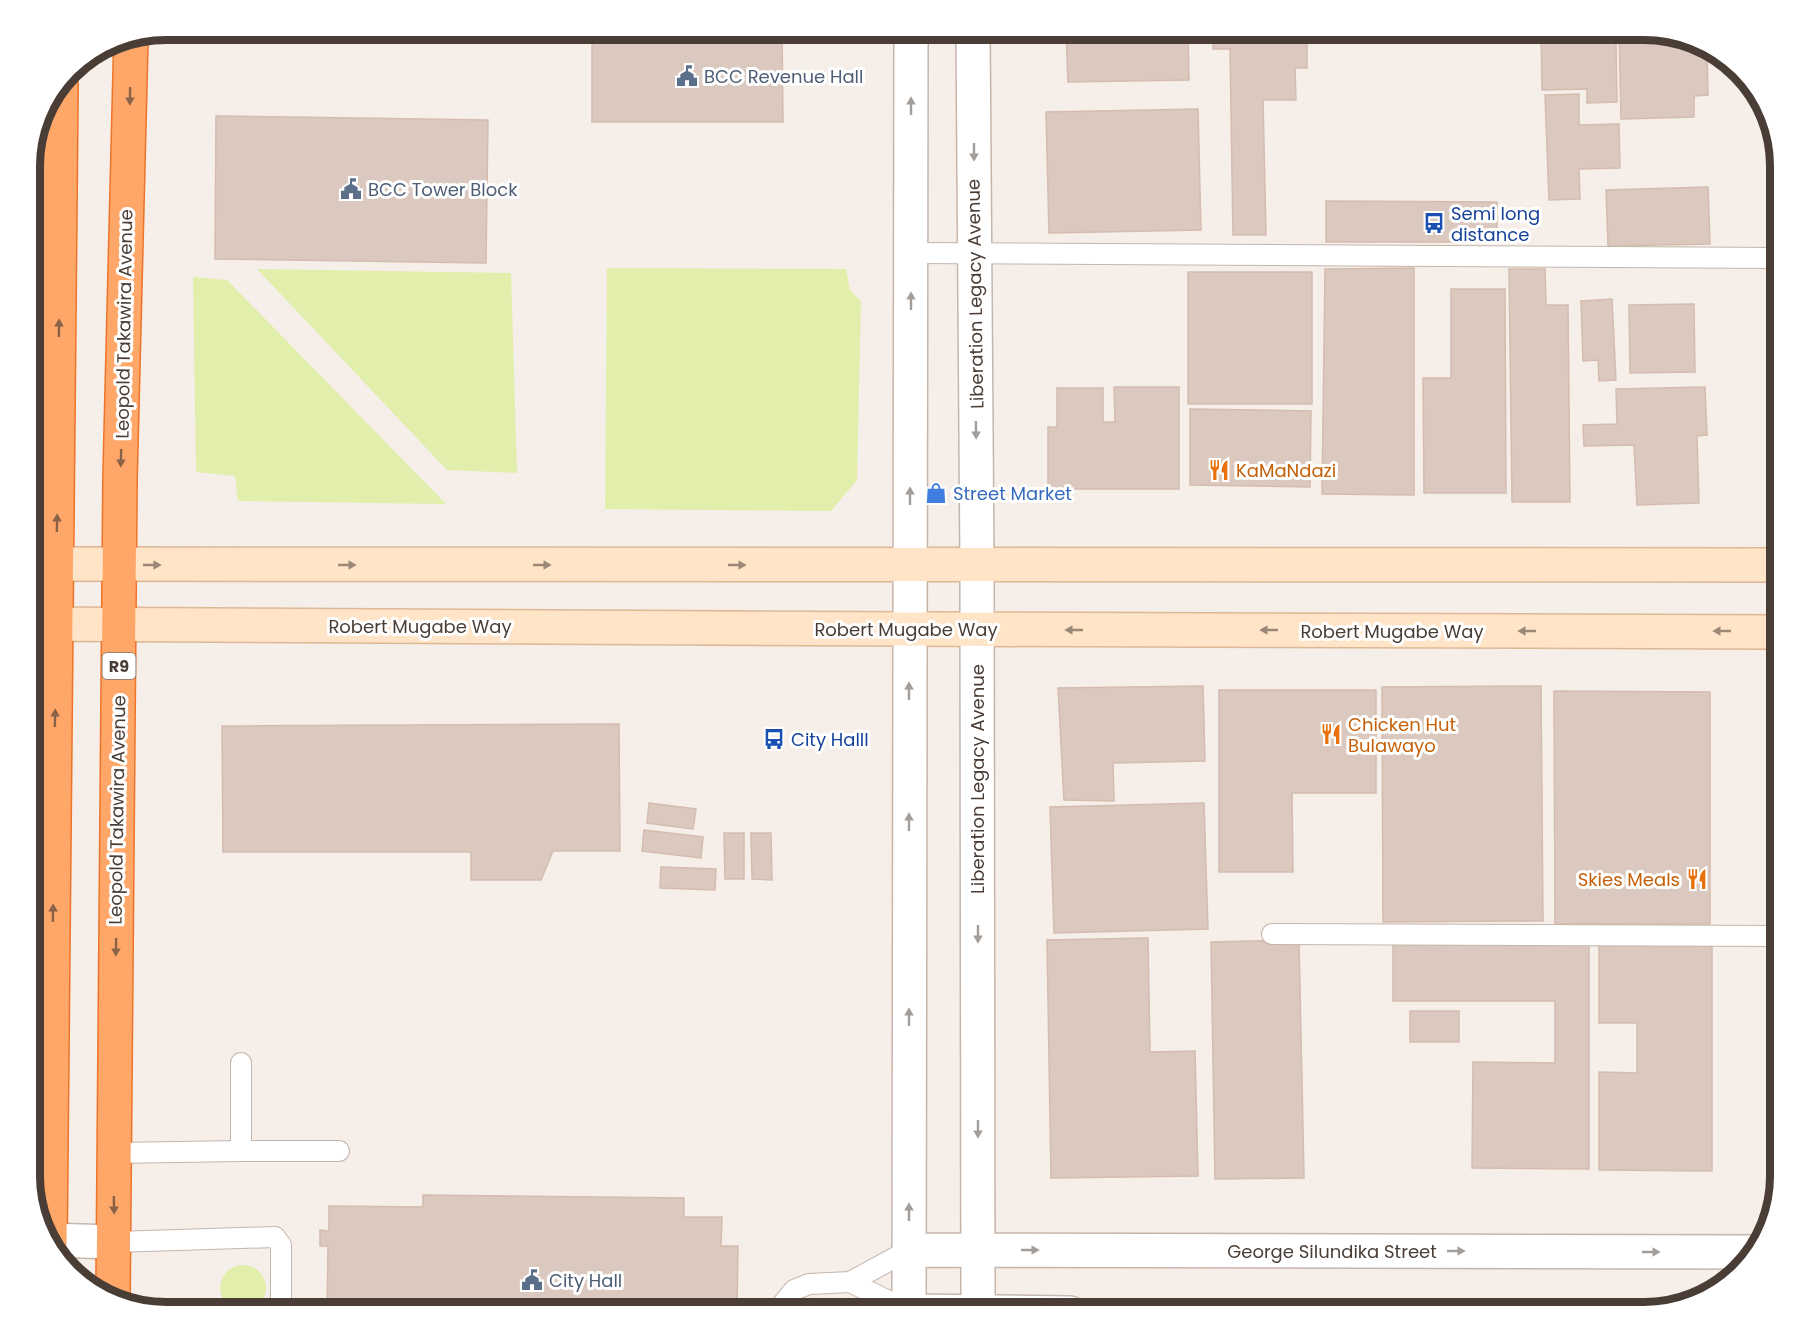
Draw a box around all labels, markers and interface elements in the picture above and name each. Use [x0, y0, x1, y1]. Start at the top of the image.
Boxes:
public building icon: BCC Revenue Hall [675, 64, 699, 88]
place label: BCC Revenue Hall [704, 64, 863, 89]
one-way arrow [125, 86, 134, 105]
one-way arrow [906, 97, 916, 116]
one-way arrow [969, 142, 978, 161]
public building icon: BCC Tower Block [339, 177, 363, 201]
place label: BCC Tower Block [368, 177, 518, 202]
street label: Liberation Legacy Avenue [960, 179, 990, 409]
place label: Semi long distance [1451, 201, 1540, 247]
street label: Leopold Takawira Avenue [110, 209, 138, 439]
bus stop icon: Semi long distance [1422, 211, 1446, 235]
one-way arrow [906, 292, 916, 311]
one-way arrow [54, 318, 63, 337]
one-way arrow [971, 421, 981, 440]
one-way arrow [116, 449, 126, 468]
restaurant icon: KaMaNdazi [1207, 458, 1231, 482]
place label: KaMaNdazi [1236, 458, 1336, 483]
shop icon: Street Market [924, 481, 948, 505]
place label: Street Market [953, 481, 1072, 506]
one-way arrow [905, 487, 915, 506]
one-way arrow [52, 513, 61, 532]
one-way arrow [142, 560, 161, 570]
one-way arrow [337, 560, 356, 570]
one-way arrow [532, 560, 551, 570]
one-way arrow [727, 560, 746, 570]
street label: Robert Mugabe Way [328, 614, 512, 639]
street label: Robert Mugabe Way [814, 617, 998, 642]
street label: Robert Mugabe Way [1300, 619, 1484, 644]
one-way arrow [1065, 625, 1084, 635]
one-way arrow [1260, 625, 1279, 635]
one-way arrow [1518, 626, 1537, 636]
one-way arrow [1713, 626, 1732, 636]
road number: R9 [102, 653, 136, 679]
street label: Liberation Legacy Avenue [965, 664, 990, 894]
one-way arrow [904, 682, 914, 701]
street label: Leopold Takawira Avenue [103, 695, 131, 925]
one-way arrow [50, 708, 60, 727]
place label: Chicken Hut Bulawayo [1348, 712, 1456, 758]
restaurant icon: Chicken Hut Bulawayo [1319, 722, 1343, 746]
bus stop icon: City Halll [762, 727, 786, 751]
place label: City Halll [791, 727, 869, 752]
one-way arrow [904, 813, 914, 832]
place label: Skies Meals [1578, 867, 1680, 892]
restaurant icon: Skies Meals [1685, 867, 1709, 891]
one-way arrow [48, 903, 58, 922]
one-way arrow [973, 925, 983, 944]
one-way arrow [111, 938, 121, 957]
one-way arrow [904, 1008, 914, 1027]
one-way arrow [973, 1120, 983, 1139]
one-way arrow [110, 1196, 119, 1215]
one-way arrow [904, 1203, 914, 1222]
street label: George Silundika Street [1227, 1239, 1437, 1264]
one-way arrow [1021, 1245, 1040, 1255]
one-way arrow [1447, 1246, 1466, 1256]
one-way arrow [1642, 1247, 1661, 1257]
public building icon: City Hall [520, 1268, 544, 1292]
place label: City Hall [549, 1268, 622, 1293]

